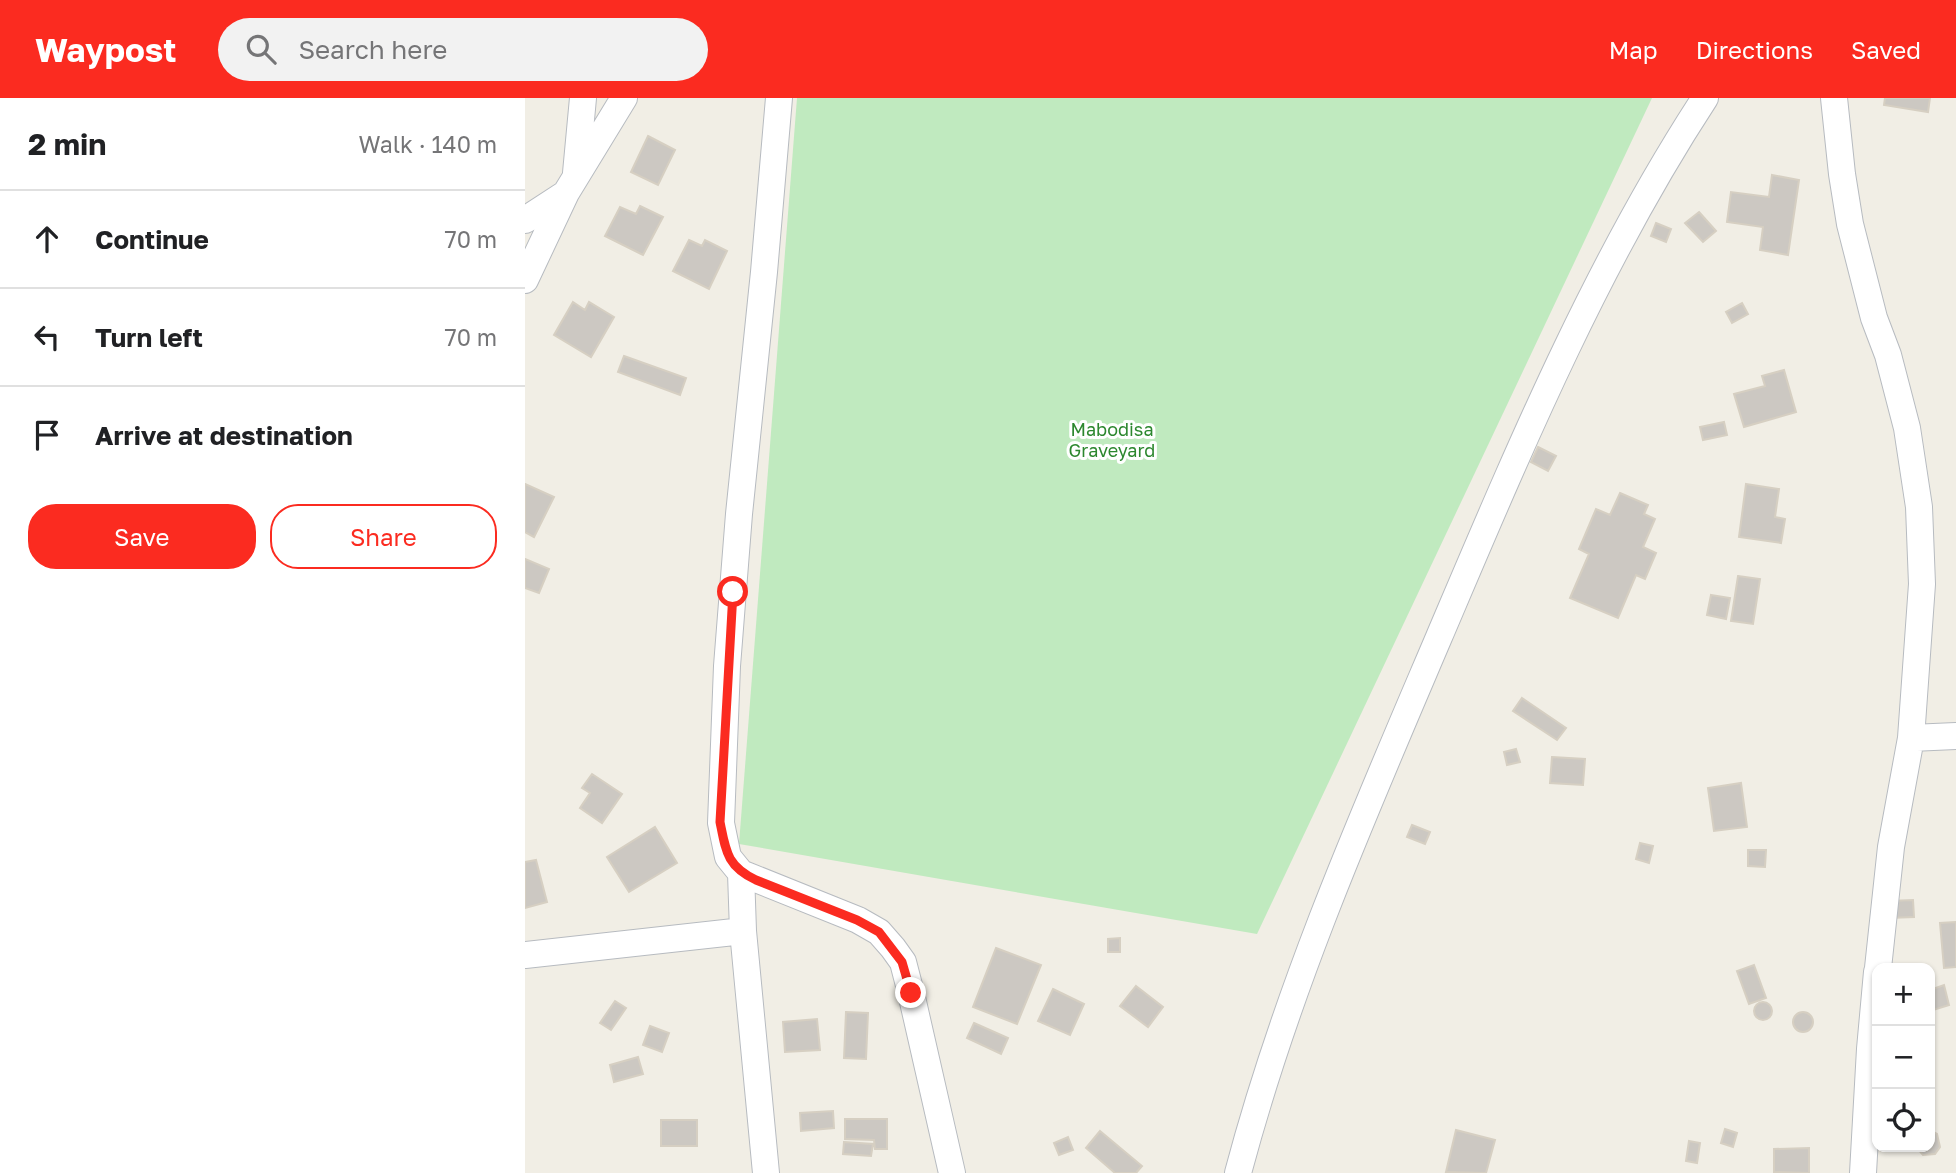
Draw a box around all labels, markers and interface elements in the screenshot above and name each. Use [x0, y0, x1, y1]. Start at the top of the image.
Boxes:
search box [218, 18, 708, 81]
text: Waypost [35, 30, 176, 69]
icon: search [242, 30, 280, 68]
text: Search here [298, 34, 447, 65]
text: Map [1609, 35, 1658, 64]
text: Directions [1696, 35, 1813, 64]
text: Saved [1851, 35, 1921, 64]
text: 2 min [28, 126, 106, 162]
text: Walk · 140 m [359, 130, 497, 158]
icon: ahead [28, 220, 66, 258]
text: Continue [95, 224, 209, 255]
text: 70 m [444, 225, 497, 253]
icon: left [28, 318, 66, 356]
text: Turn left [95, 322, 203, 353]
text: 70 m [444, 323, 497, 351]
icon: arrive [28, 416, 66, 454]
park label: Mabodisa Graveyard [1069, 418, 1155, 461]
text: Arrive at destination [95, 420, 353, 451]
button: Save [28, 504, 256, 569]
button: Share [270, 504, 497, 569]
route start [717, 576, 748, 607]
map controls [1872, 963, 1935, 1152]
button: + [1872, 963, 1935, 1026]
route end [895, 977, 926, 1008]
button: − [1872, 1026, 1935, 1089]
button: locate [1872, 1089, 1935, 1152]

